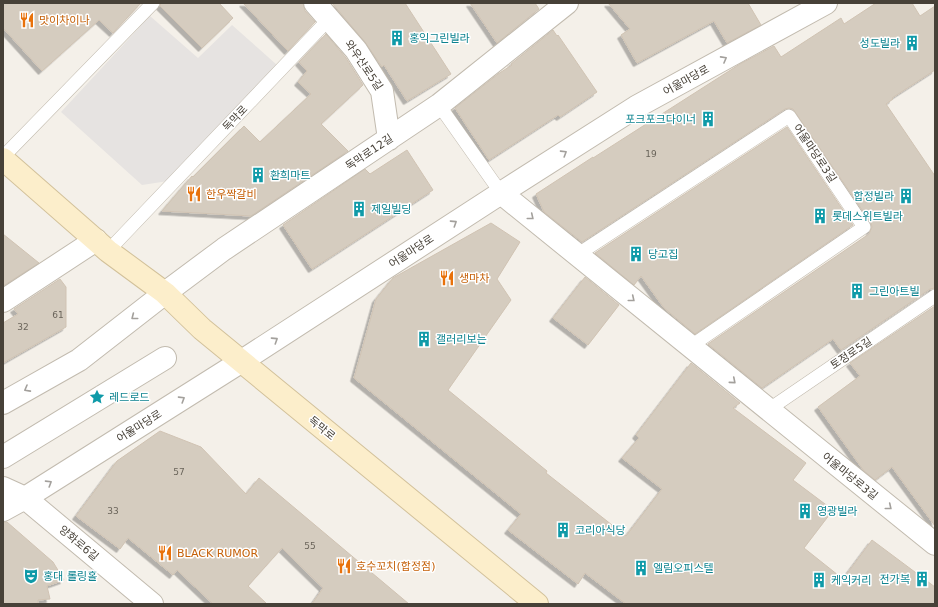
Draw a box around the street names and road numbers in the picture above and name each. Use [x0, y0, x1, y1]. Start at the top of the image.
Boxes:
street label: 와우산로5길 [342, 38, 385, 93]
street label: 어울마당로 [661, 62, 712, 98]
street label: 독막로 [220, 103, 250, 134]
street label: 어울마당로3길 [790, 122, 839, 185]
street label: 독막로12길 [343, 132, 395, 173]
street label: 어울마당로 [387, 232, 436, 271]
street label: 토정로5길 [828, 335, 875, 372]
street label: 어울마당로 [114, 408, 164, 445]
street label: 독막로 [306, 414, 338, 443]
street label: 어울마당로3길 [819, 450, 880, 503]
street label: 양화로6길 [56, 523, 101, 564]

